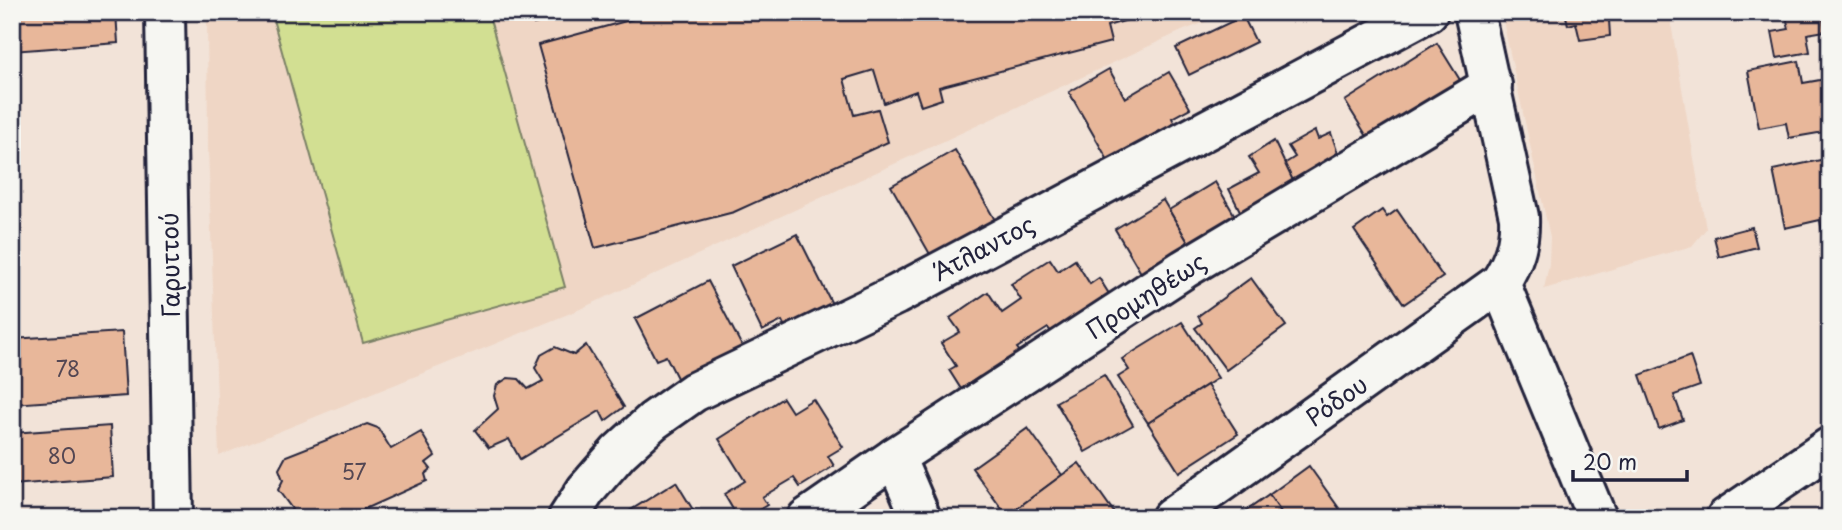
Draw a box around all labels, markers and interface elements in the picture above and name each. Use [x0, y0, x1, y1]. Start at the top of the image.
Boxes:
street label: Άτλαντος [926, 205, 1040, 289]
street label: Γαρυττού [150, 212, 188, 318]
street label: Προμηθέως [1078, 243, 1212, 347]
house number: 78 [56, 352, 80, 384]
street label: Ρόδου [1298, 366, 1374, 434]
house number: 80 [48, 439, 76, 471]
scale bar [1573, 439, 1686, 483]
text: 20 m [1583, 445, 1637, 477]
house number: 57 [341, 455, 367, 487]

